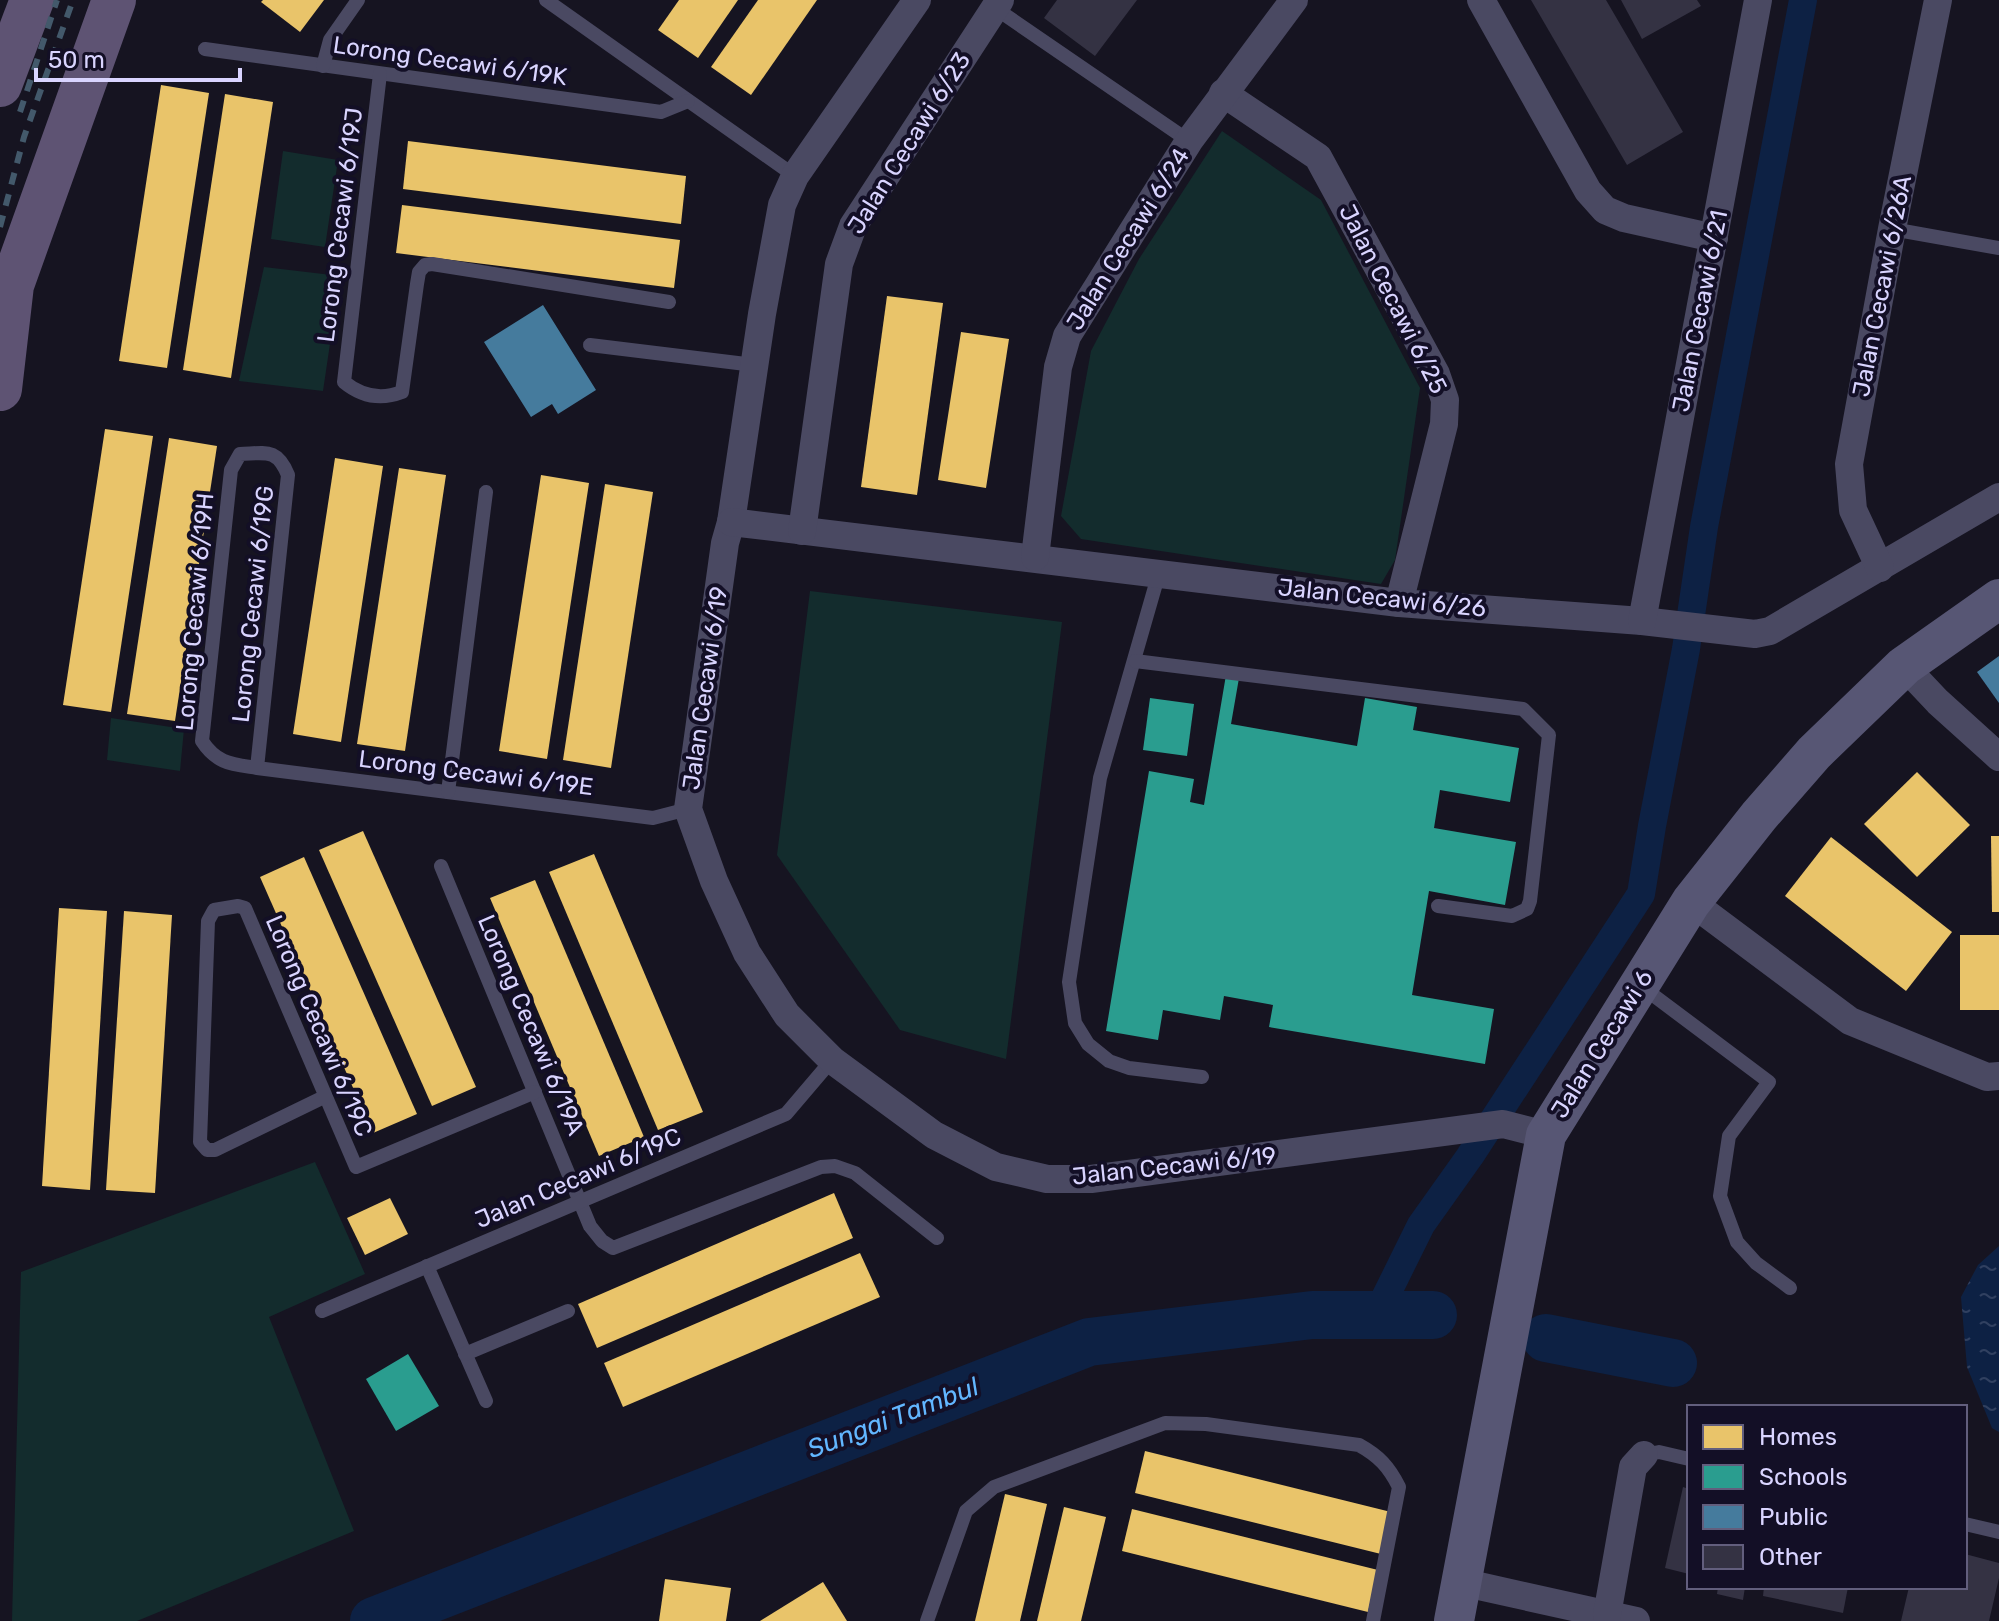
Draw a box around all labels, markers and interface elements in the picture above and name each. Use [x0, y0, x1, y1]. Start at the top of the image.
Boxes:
street label: Lorong Cecawi 6/19K [331, 31, 569, 91]
scale bar [36, 32, 240, 82]
text: 50 m [48, 46, 105, 74]
street label: Jalan Cecawi 6/23 [842, 47, 976, 239]
street label: Lorong Cecawi 6/19J [312, 106, 368, 344]
street label: Jalan Cecawi 6/24 [1061, 143, 1195, 335]
street label: Jalan Cecawi 6/26A [1847, 173, 1917, 399]
street label: Jalan Cecawi 6/25 [1333, 200, 1453, 398]
street label: Jalan Cecawi 6/21 [1667, 208, 1733, 414]
street label: Lorong Cecawi 6/19G [227, 484, 279, 724]
street label: Lorong Cecawi 6/19H [171, 492, 219, 732]
street label: Jalan Cecawi 6/26 [1277, 573, 1487, 623]
street label: Jalan Cecawi 6/19 [677, 585, 733, 791]
street label: Lorong Cecawi 6/19E [357, 745, 595, 801]
street label: Lorong Cecawi 6/19C [260, 911, 378, 1141]
street label: Lorong Cecawi 6/19A [472, 911, 590, 1139]
street label: Jalan Cecawi 6 [1545, 965, 1659, 1123]
street label: Jalan Cecawi 6/19C [471, 1122, 685, 1234]
street label: Jalan Cecawi 6/19 [1071, 1141, 1277, 1191]
water label: Sungai Tambul [803, 1371, 984, 1465]
legend [1687, 1405, 1967, 1589]
text: Homes [1759, 1423, 1837, 1451]
text: Schools [1759, 1463, 1847, 1491]
text: Public [1759, 1503, 1828, 1531]
text: Other [1759, 1543, 1822, 1571]

